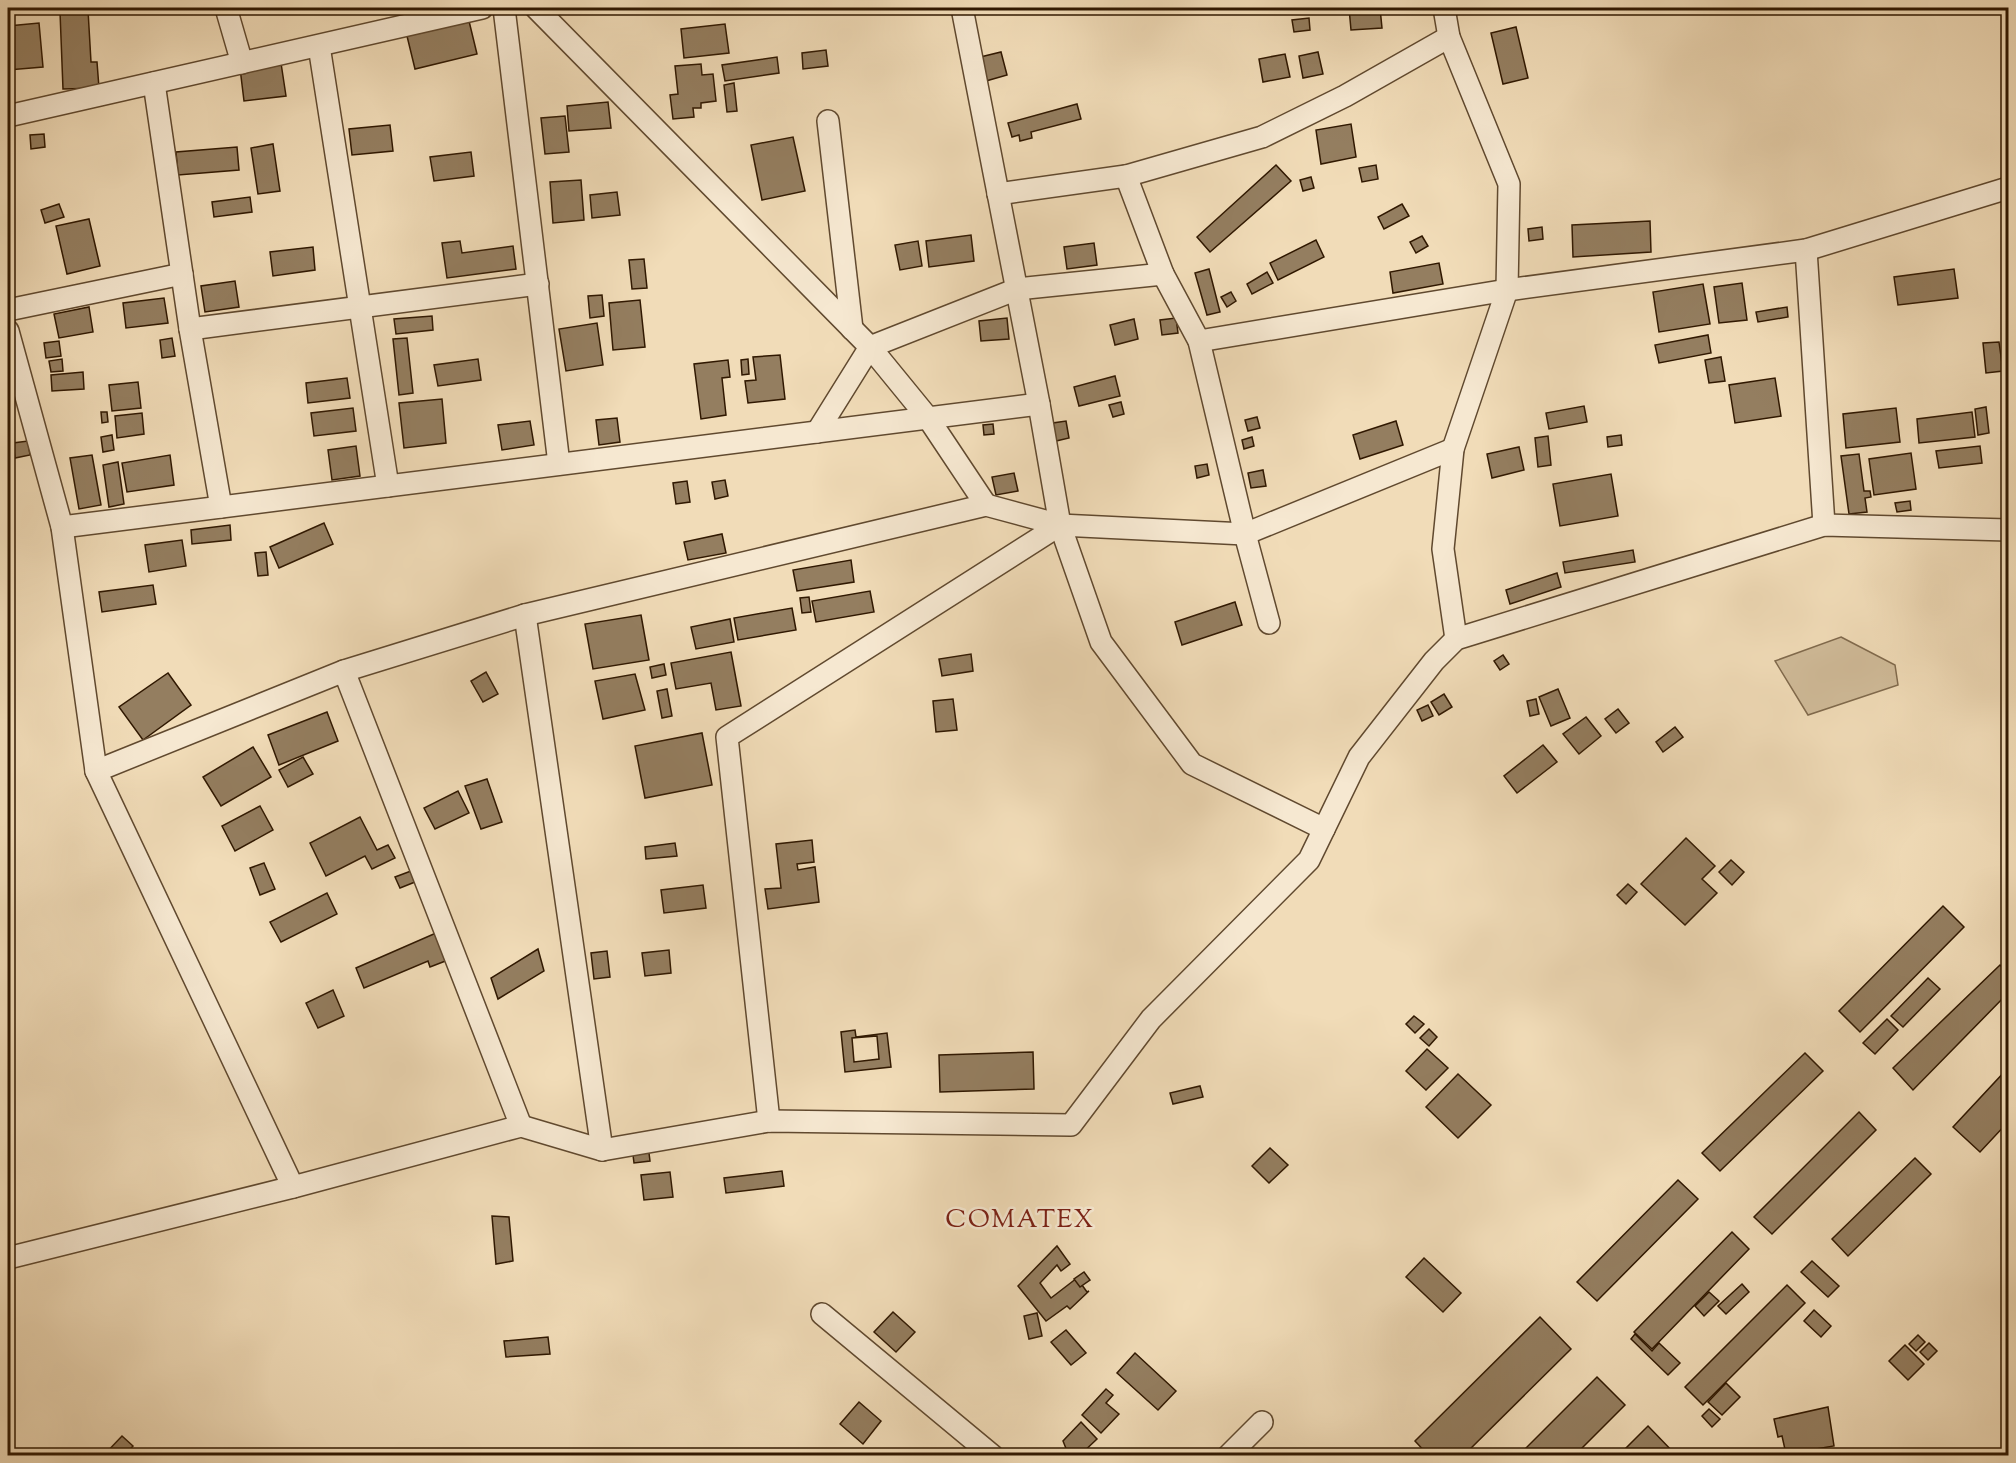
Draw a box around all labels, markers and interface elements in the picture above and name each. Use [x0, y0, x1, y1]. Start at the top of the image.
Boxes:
district label: COMATEX [945, 1202, 1095, 1239]

